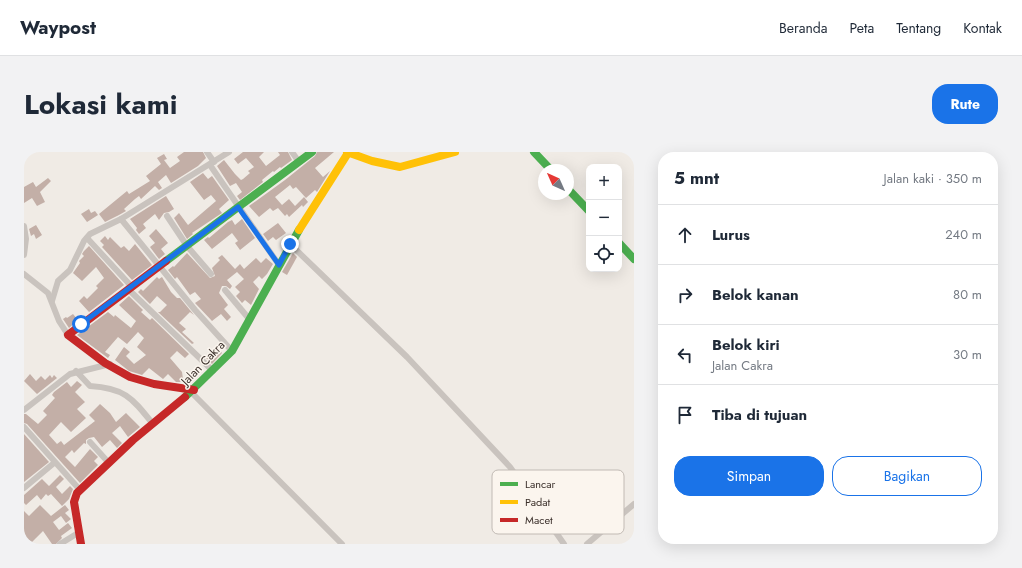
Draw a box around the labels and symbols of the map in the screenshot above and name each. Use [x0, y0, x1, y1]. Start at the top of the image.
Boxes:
north arrow [538, 164, 574, 200]
route end [281, 235, 299, 253]
route start [72, 315, 90, 333]
street label: Jalan Cakra [176, 336, 229, 391]
legend [492, 470, 624, 534]
text: Lancar [525, 476, 556, 492]
text: Padat [525, 494, 551, 510]
text: Macet [525, 512, 553, 528]

